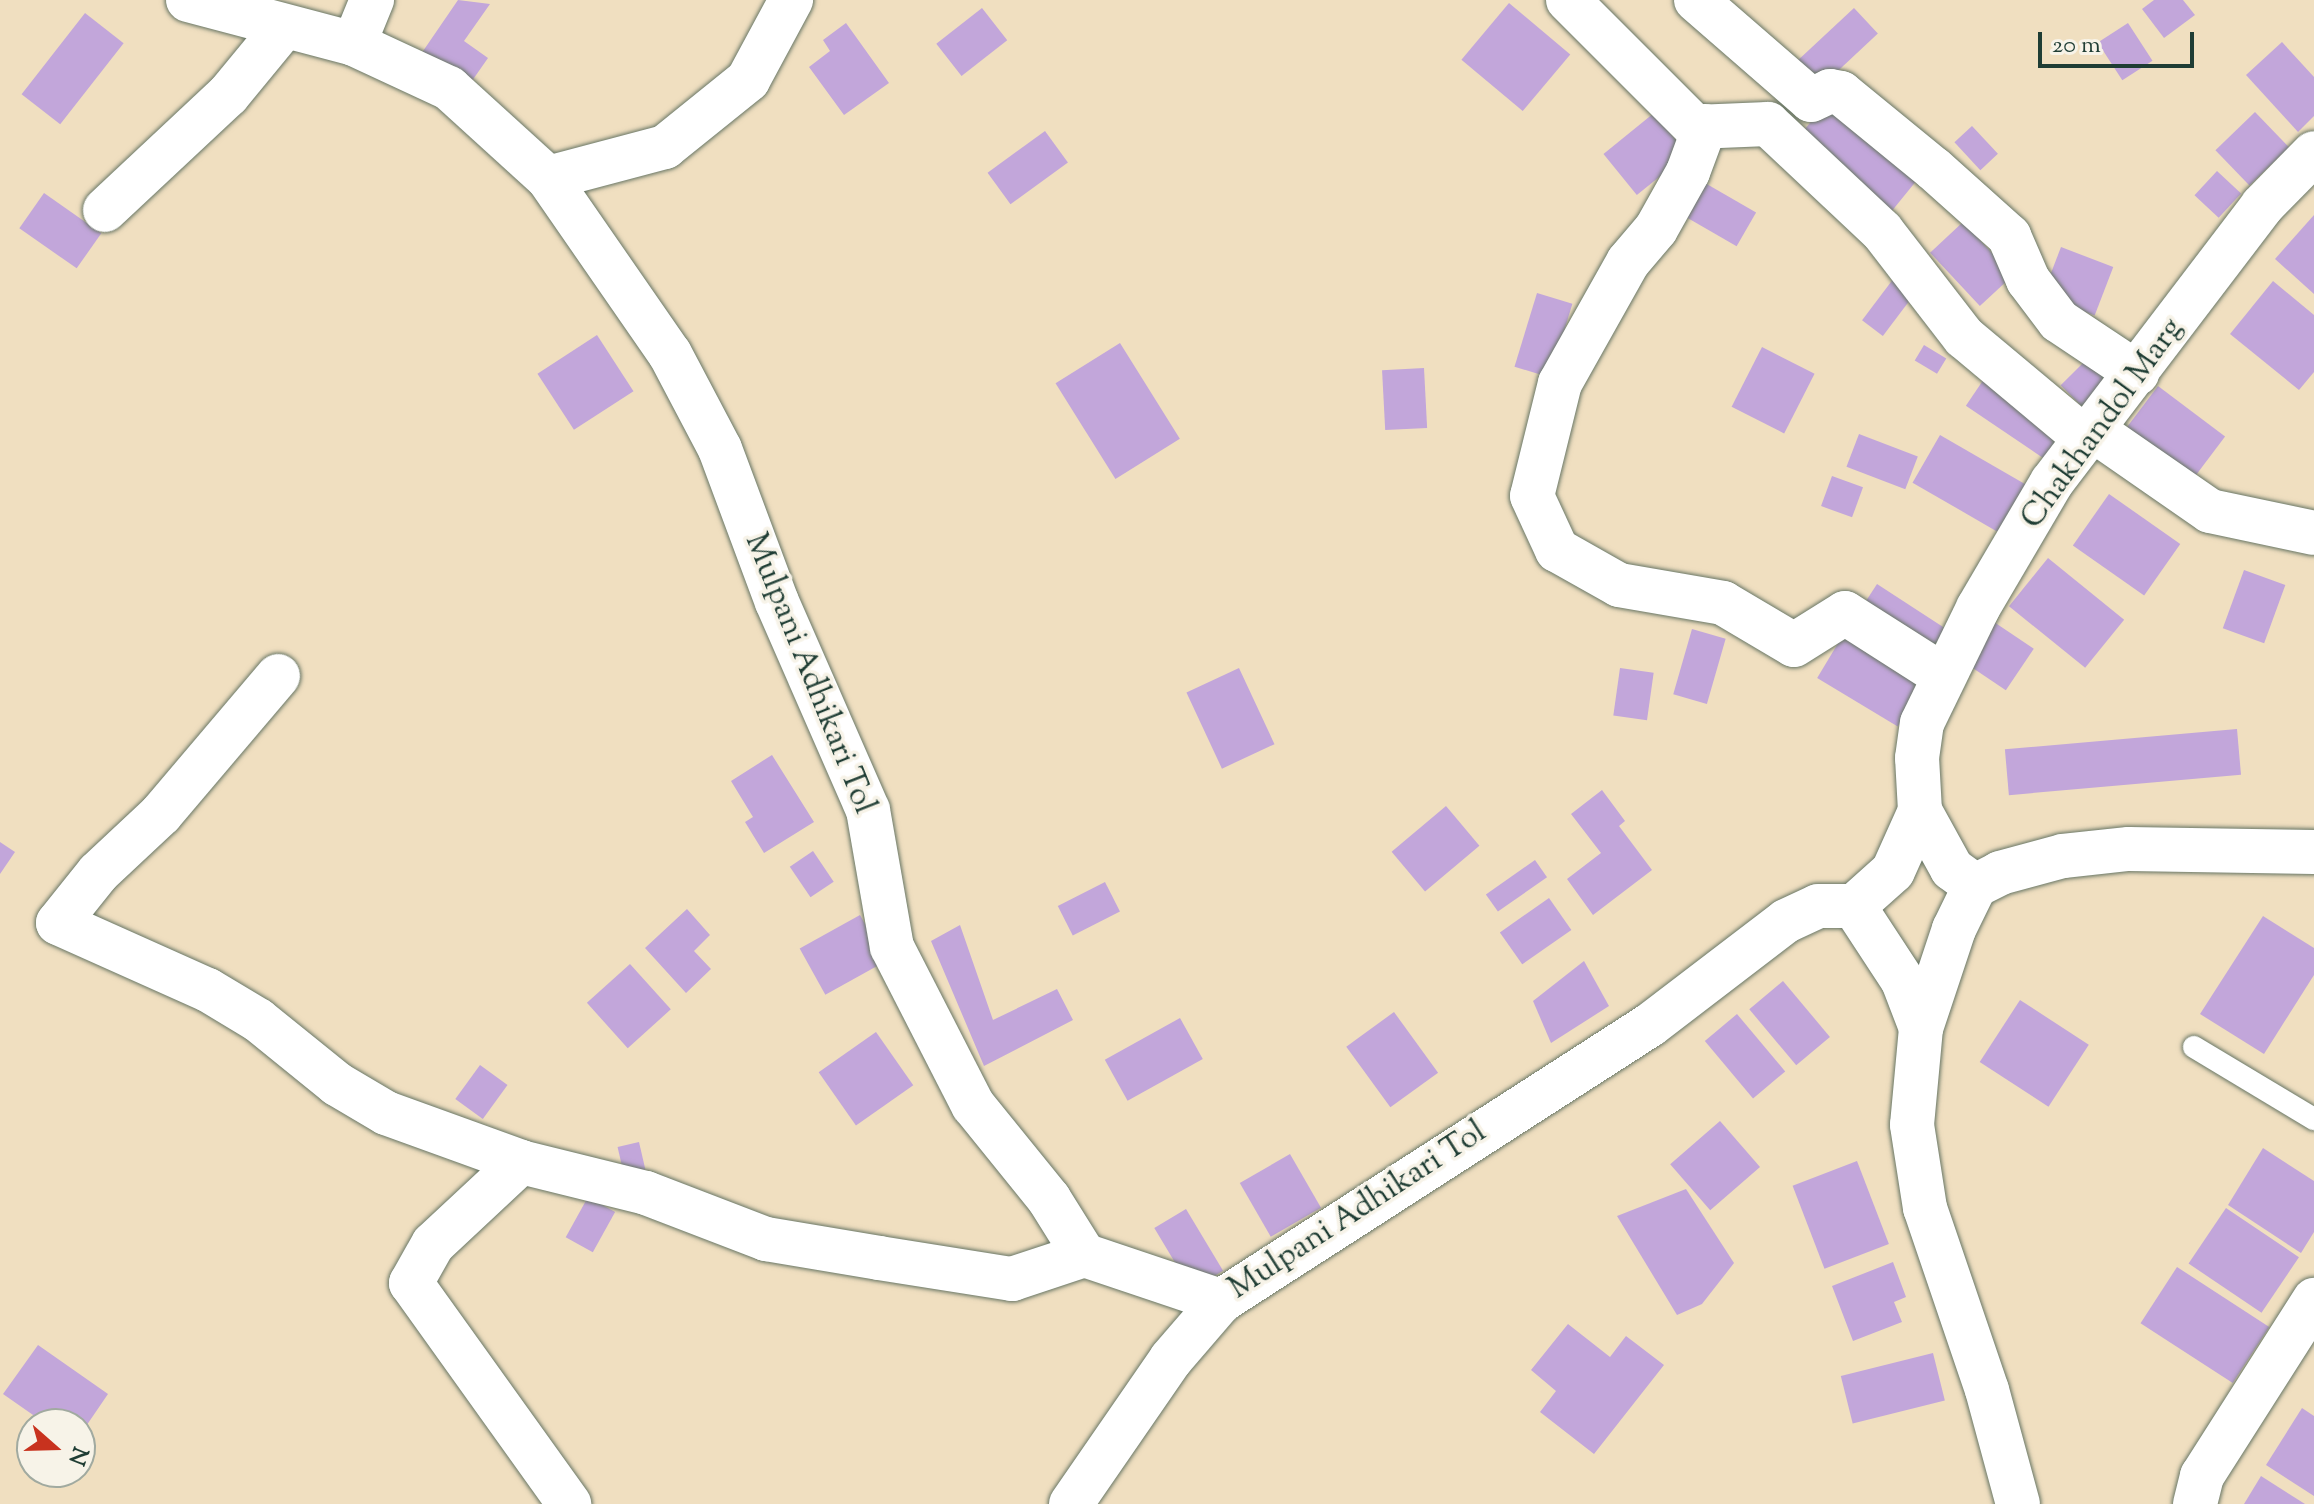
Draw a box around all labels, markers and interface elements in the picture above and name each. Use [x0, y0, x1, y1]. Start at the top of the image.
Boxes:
scale bar [2042, 16, 2198, 66]
text: 20 m [2052, 29, 2101, 63]
street label: Chakhandol Marg [2014, 311, 2192, 537]
street label: Mulpani Adhikari Tol [735, 528, 883, 820]
street label: Mulpani Adhikari Tol [1222, 1113, 1494, 1309]
north arrow [16, 1408, 96, 1488]
text: N [59, 1442, 95, 1469]

